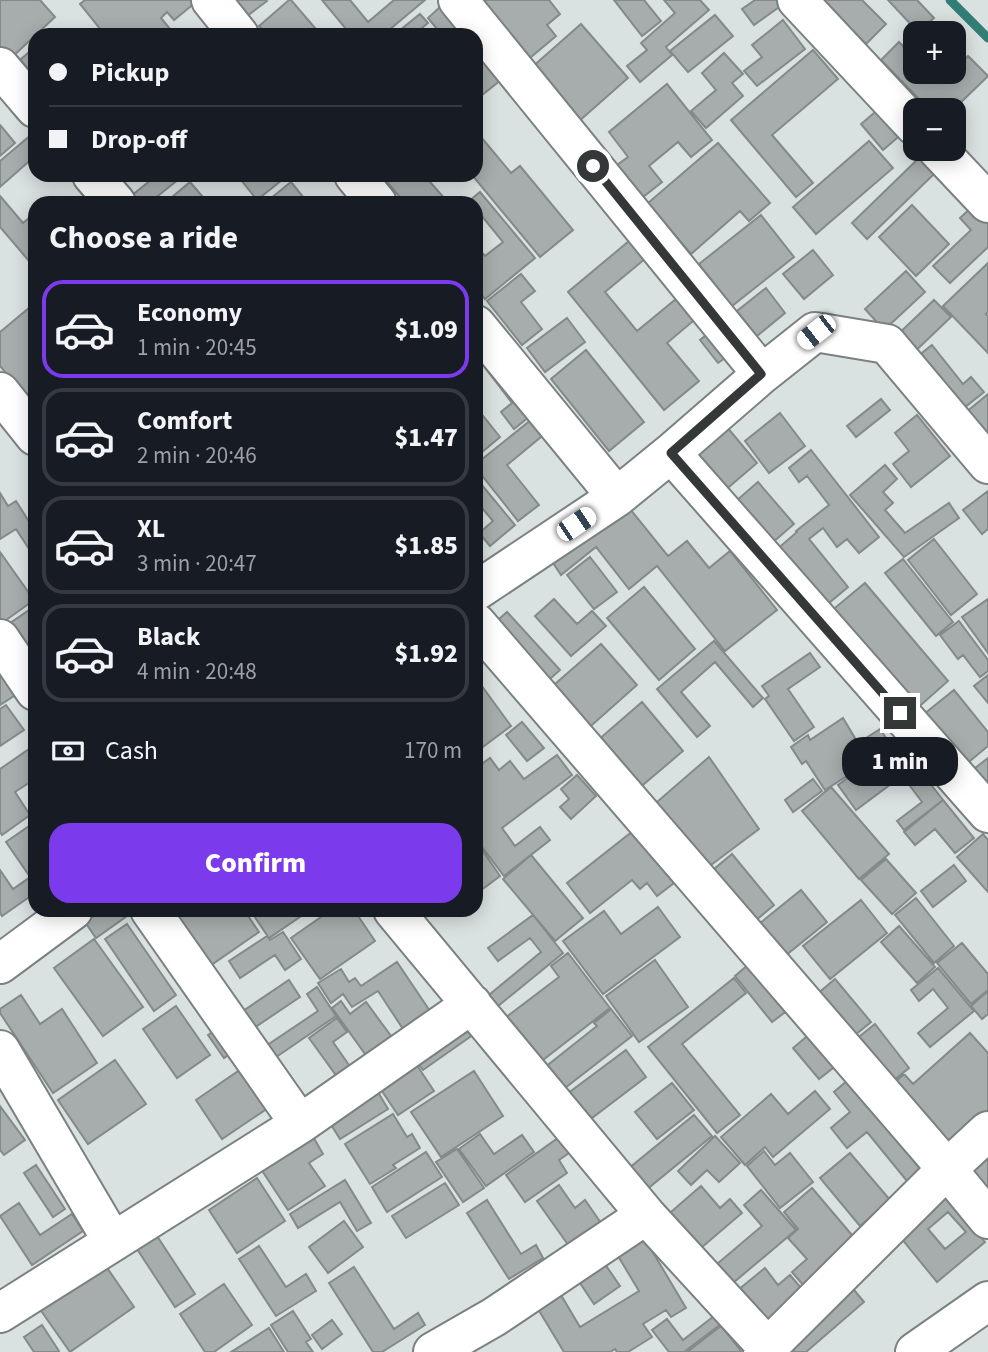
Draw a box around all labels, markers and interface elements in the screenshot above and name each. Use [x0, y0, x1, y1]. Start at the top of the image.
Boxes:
map controls [903, 21, 966, 161]
button: + [903, 21, 966, 84]
text: Pickup [91, 54, 169, 91]
button: − [903, 98, 966, 161]
text: Drop-off [91, 121, 187, 158]
route start [577, 150, 609, 182]
text: Choose a ride [49, 215, 238, 261]
text: Economy [137, 294, 242, 331]
icon: car [53, 298, 116, 361]
text: $1.09 [394, 311, 458, 348]
car [793, 311, 840, 353]
text: 1 min · 20:45 [137, 331, 257, 364]
text: Comfort [137, 402, 232, 439]
icon: car [53, 406, 116, 469]
text: $1.47 [394, 419, 458, 456]
text: 2 min · 20:46 [137, 439, 257, 472]
car [553, 504, 600, 544]
text: XL [137, 510, 165, 547]
icon: car [53, 514, 116, 577]
text: $1.85 [394, 527, 458, 564]
text: 3 min · 20:47 [137, 547, 257, 580]
text: Black [137, 618, 200, 655]
icon: car [53, 622, 116, 685]
text: $1.92 [394, 635, 458, 672]
text: 4 min · 20:48 [137, 655, 257, 688]
route end [884, 697, 916, 729]
icon: cash [49, 732, 87, 770]
text: Cash [105, 732, 158, 769]
text: 170 m [404, 734, 462, 767]
callout: 1 min [842, 738, 958, 786]
text: 1 min [872, 745, 928, 778]
button: Confirm [49, 823, 462, 903]

